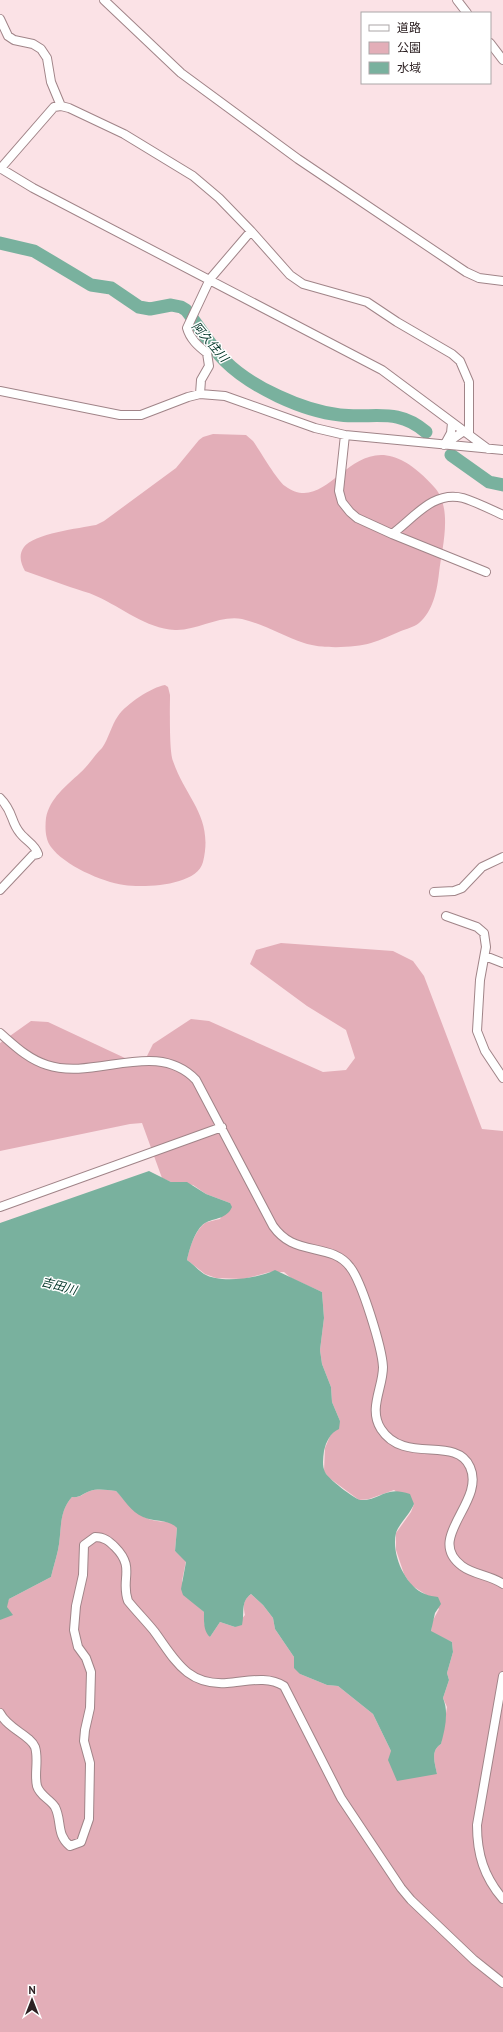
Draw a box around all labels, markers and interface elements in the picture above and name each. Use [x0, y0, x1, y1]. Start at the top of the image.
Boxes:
legend [361, 12, 491, 84]
text: 道路 [397, 20, 421, 35]
text: 公園 [397, 40, 421, 55]
text: 水域 [397, 60, 421, 75]
water label: 阿久住川 [189, 319, 233, 366]
water label: 吉田川 [40, 1274, 80, 1298]
north arrow [12, 1980, 52, 2020]
text: N [28, 1983, 36, 1997]

